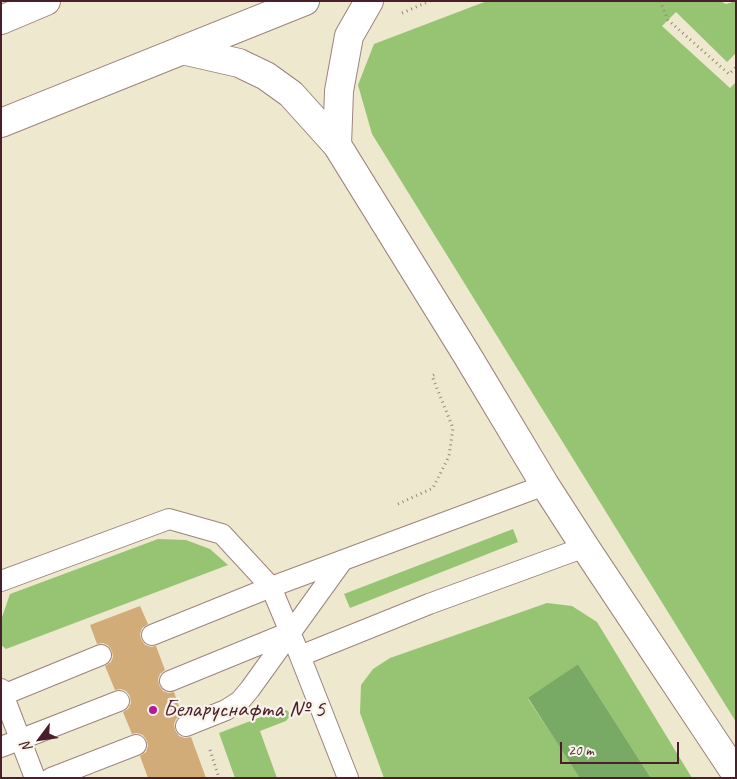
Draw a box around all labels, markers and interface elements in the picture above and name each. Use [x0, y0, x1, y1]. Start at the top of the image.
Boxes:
place label: Беларуснафта № 5 [163, 696, 325, 724]
marker: Беларуснафта № 5 [147, 704, 159, 716]
north arrow [15, 714, 65, 764]
scale bar [562, 732, 681, 764]
text: N [17, 739, 36, 755]
text: 20 m [568, 741, 594, 760]

